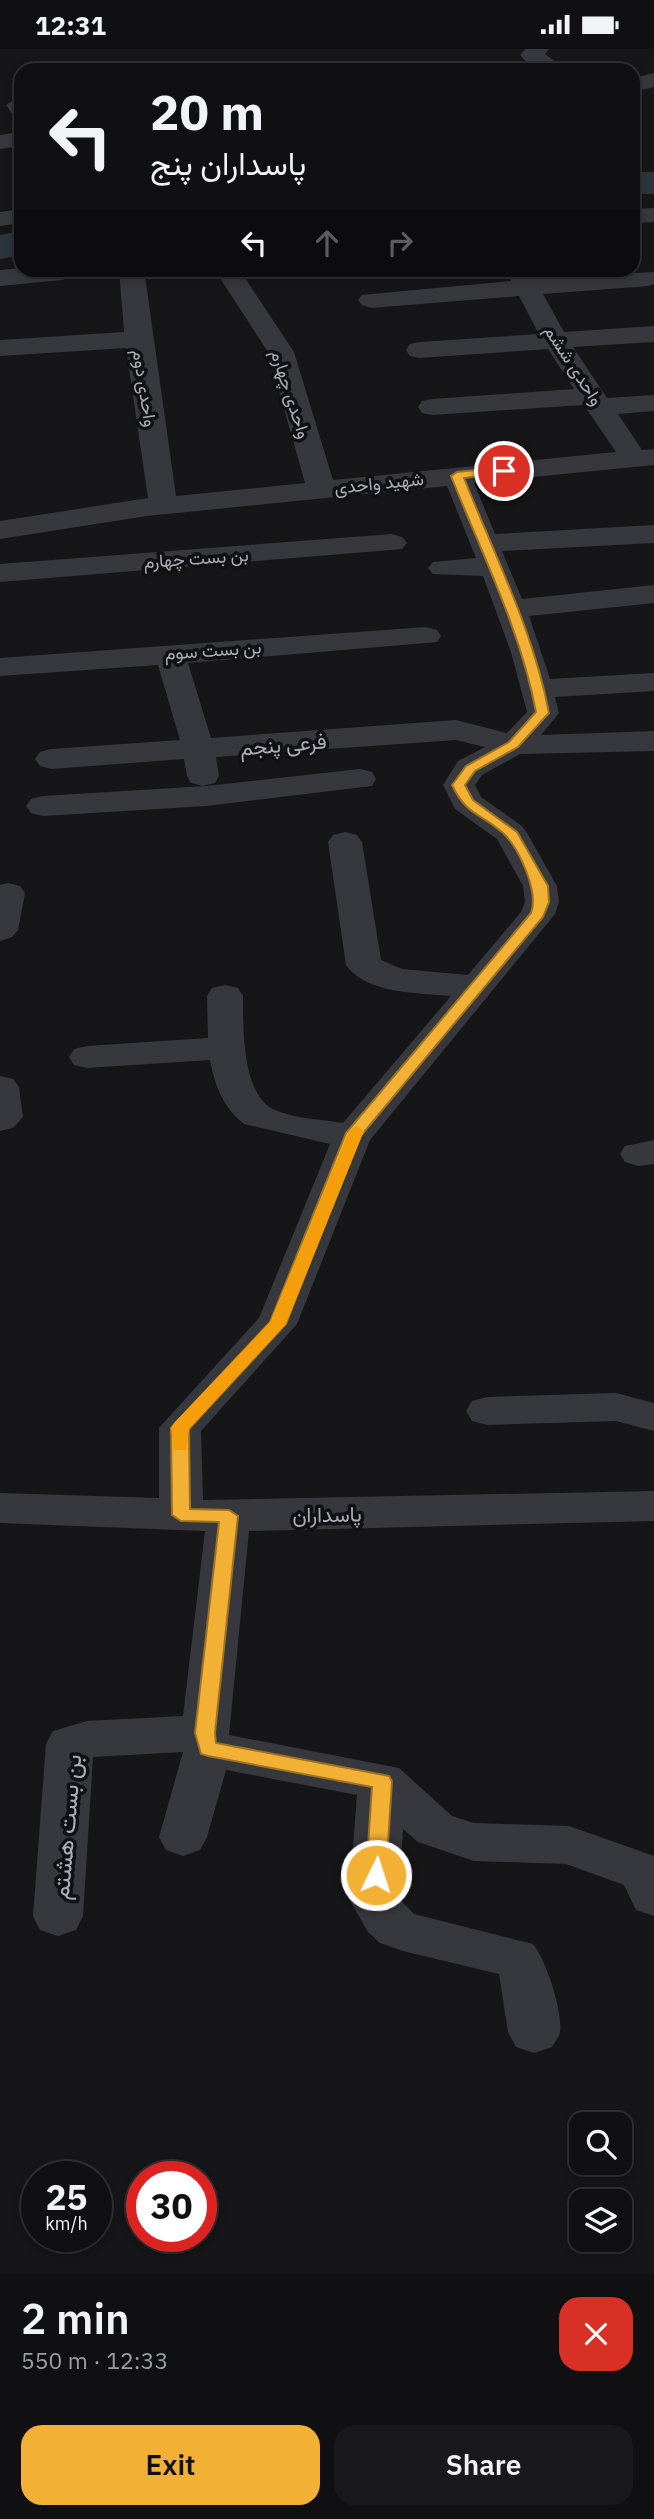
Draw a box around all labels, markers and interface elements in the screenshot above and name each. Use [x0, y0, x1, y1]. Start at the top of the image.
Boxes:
text: 12:31 [35, 8, 106, 42]
text: 20 m [150, 80, 264, 143]
icon: left [35, 91, 126, 182]
text: پاسداران پنج [150, 142, 306, 184]
icon: left [235, 224, 273, 262]
icon: ahead [308, 224, 346, 262]
icon: right [381, 224, 419, 262]
street label: واحدی ششم [539, 320, 609, 410]
street label: واحدی چهارم [265, 347, 316, 442]
street label: واحدی دوم [127, 348, 162, 429]
pin [474, 441, 534, 501]
icon: arrive [485, 452, 523, 490]
street label: شهید واحدی [333, 467, 425, 499]
street label: بن بست چهارم [143, 543, 249, 574]
street label: بن بست سوم [164, 635, 262, 666]
street label: فرعی پنجم [239, 726, 328, 763]
street label: پاسداران [292, 1499, 362, 1530]
street label: بن بست هشتم [44, 1753, 89, 1901]
position arrow [339, 1838, 413, 1912]
map controls [569, 2112, 632, 2252]
button: search [569, 2112, 632, 2175]
speed limit sign: 30 [126, 2161, 217, 2252]
text: 25 [45, 2174, 88, 2220]
button: layers [569, 2189, 632, 2252]
text: km/h [45, 2212, 88, 2235]
text: 2 min [21, 2291, 130, 2346]
button: close [559, 2297, 633, 2371]
text: 550 m · 12:33 [21, 2345, 168, 2375]
button: Exit [21, 2425, 320, 2505]
button: Share [334, 2425, 633, 2505]

